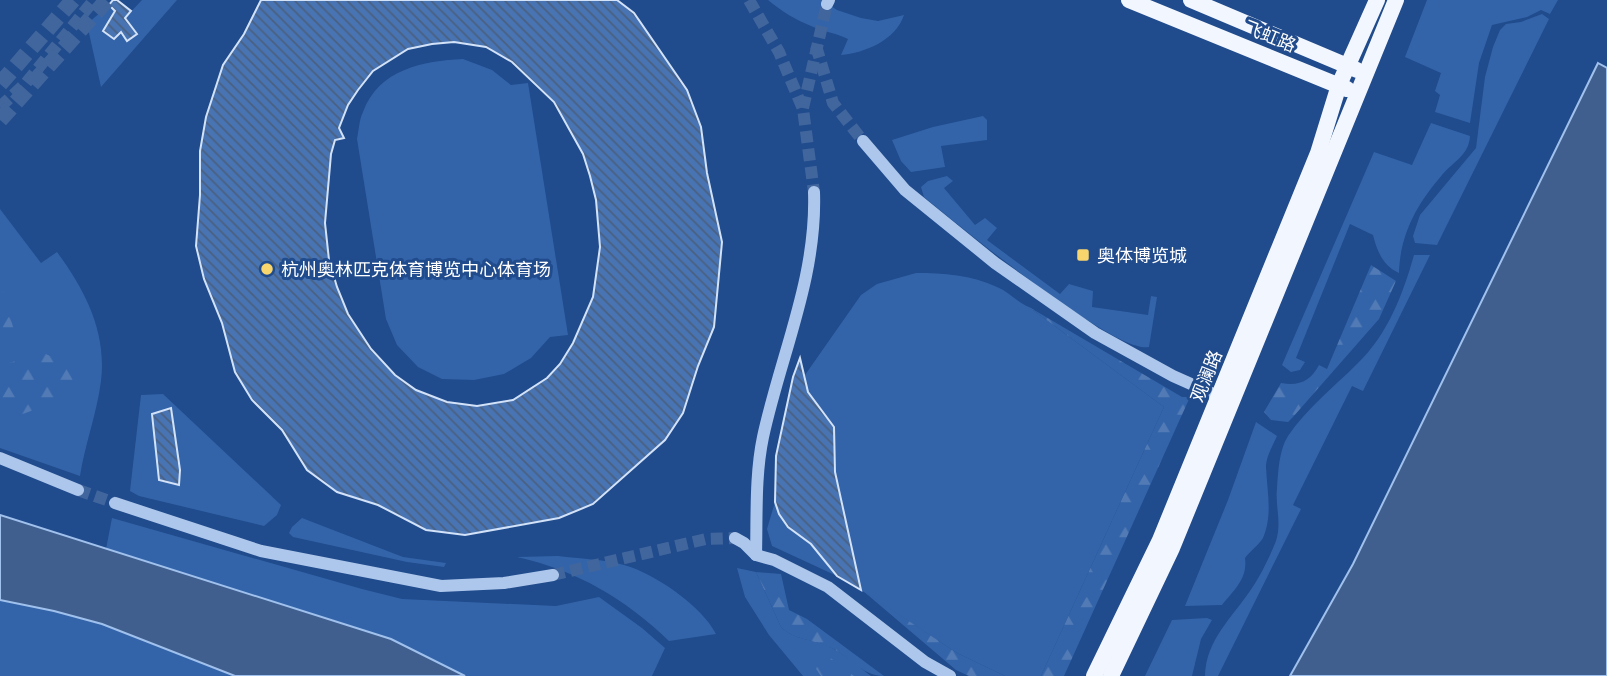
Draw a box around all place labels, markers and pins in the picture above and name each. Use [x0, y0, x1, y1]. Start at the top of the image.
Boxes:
place label: 奥体博览城 [1097, 243, 1187, 268]
marker: 奥体博览城 [1075, 247, 1091, 263]
place label: 杭州奥林匹克体育博览中心体育场 [281, 257, 551, 282]
marker: 杭州奥林匹克体育博览中心体育场 [259, 261, 275, 277]

